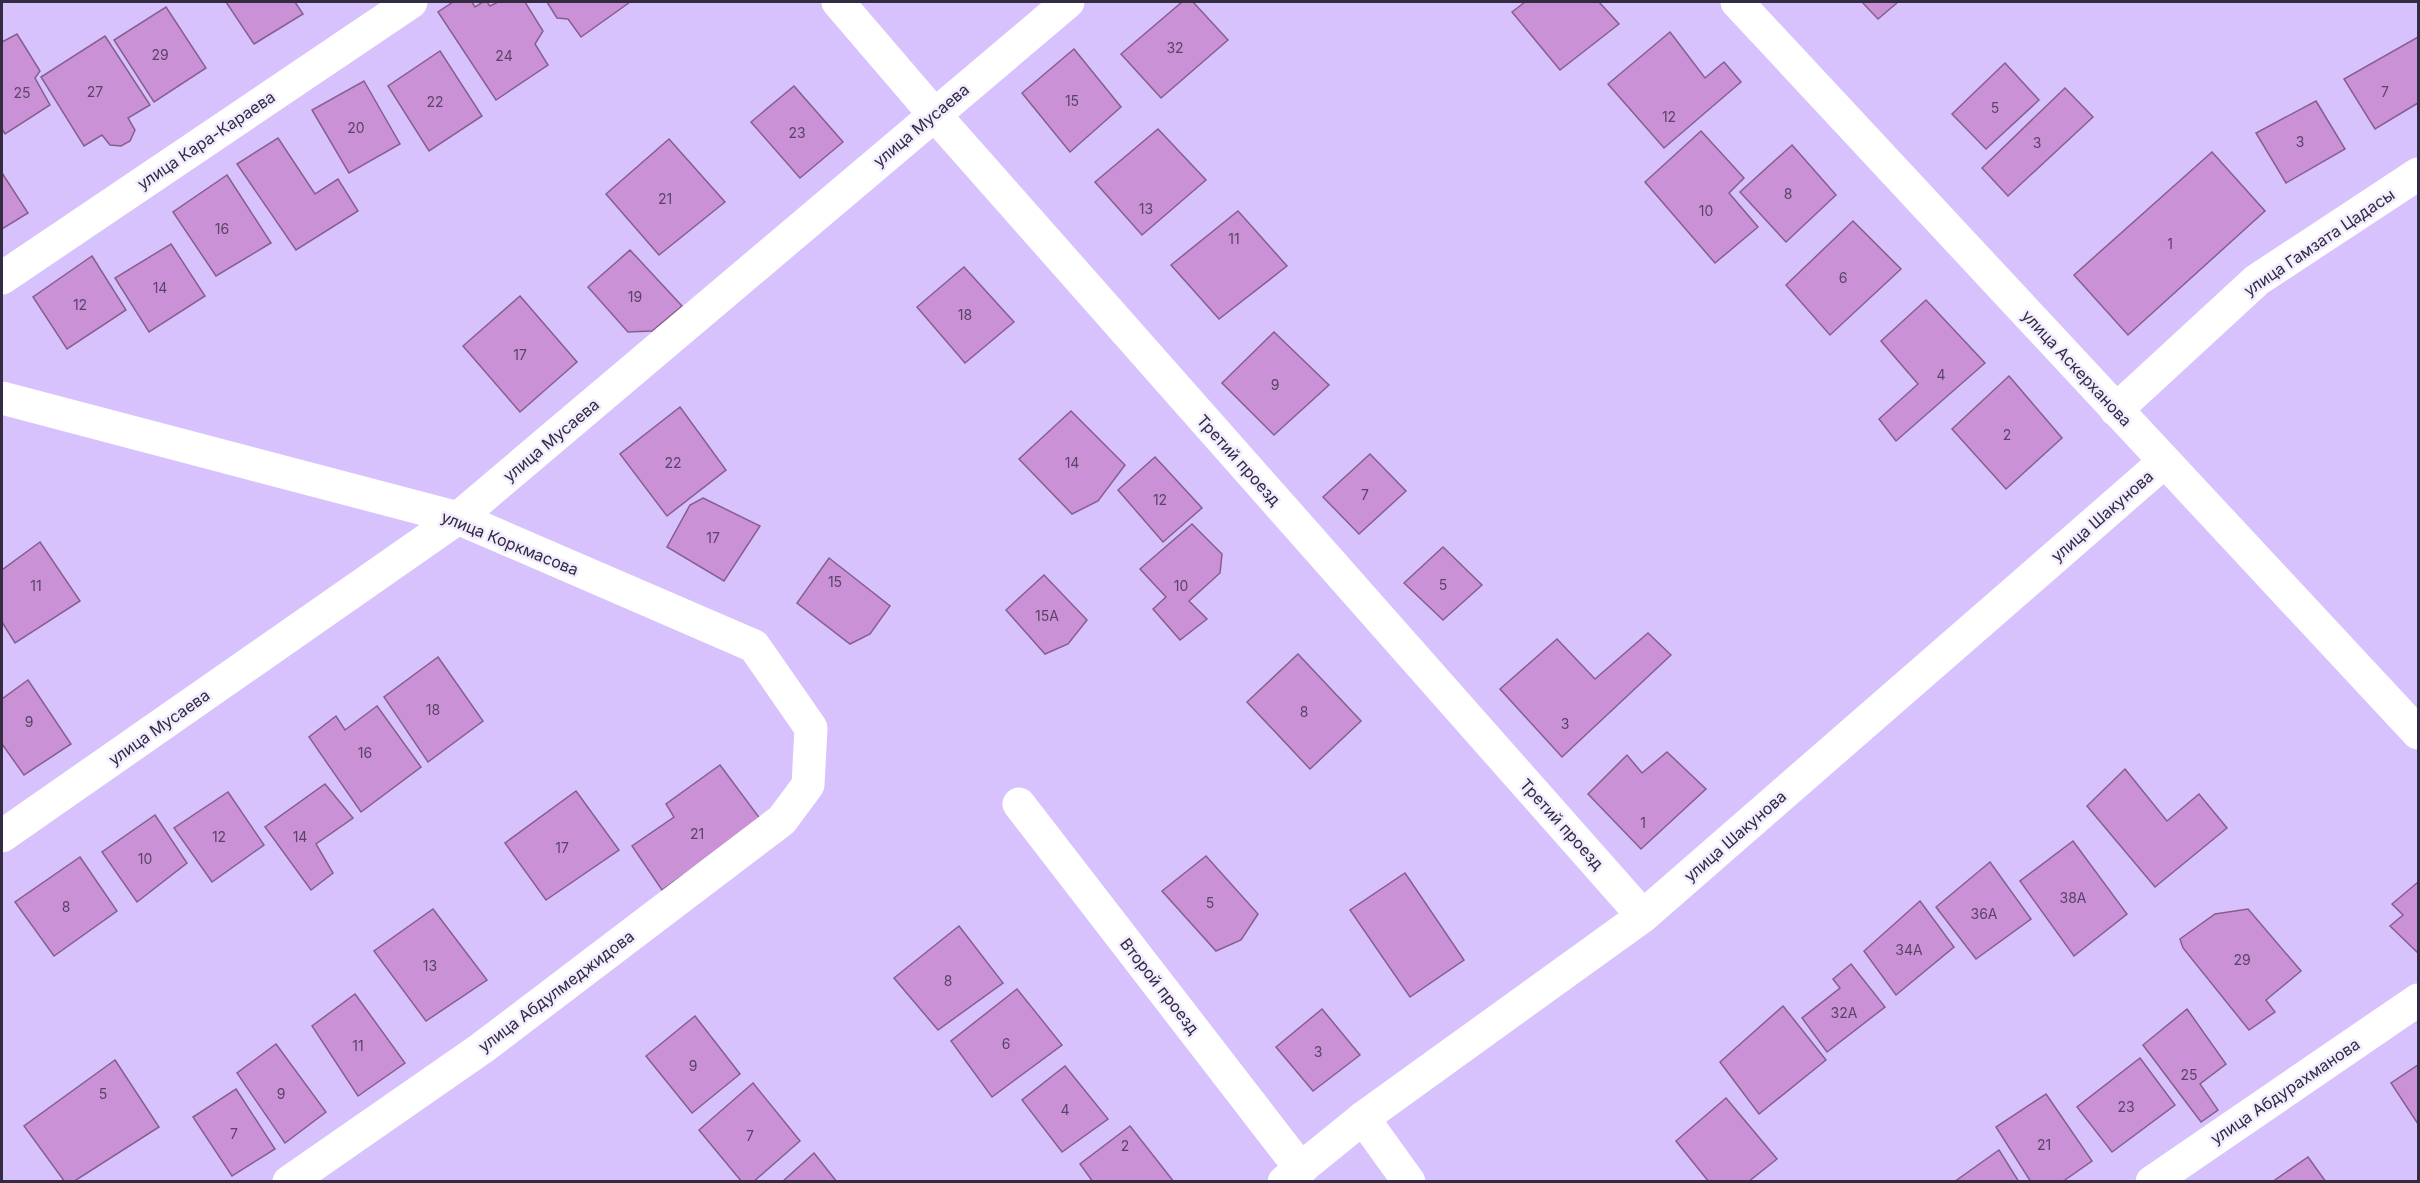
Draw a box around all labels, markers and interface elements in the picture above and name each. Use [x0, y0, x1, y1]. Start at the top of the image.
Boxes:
house number: 32 [1166, 39, 1184, 56]
house number: 29 [151, 46, 169, 63]
house number: 24 [495, 47, 513, 64]
street label: улица Мусаева [869, 79, 973, 171]
house number: 27 [87, 83, 103, 100]
house number: 7 [2381, 83, 2389, 100]
house number: 25 [13, 84, 31, 101]
street label: улица Кара-Караева [133, 86, 279, 194]
house number: 15 [1065, 92, 1079, 109]
house number: 22 [426, 93, 444, 110]
house number: 5 [1991, 99, 1999, 116]
house number: 12 [1662, 108, 1676, 125]
house number: 20 [347, 119, 365, 136]
house number: 23 [788, 124, 806, 141]
house number: 3 [2296, 133, 2304, 150]
house number: 3 [2033, 134, 2041, 151]
street label: улица Гамзата Цадасы [2240, 184, 2398, 300]
house number: 8 [1784, 185, 1792, 202]
house number: 21 [658, 190, 672, 207]
house number: 13 [1139, 200, 1153, 217]
house number: 10 [1699, 202, 1713, 219]
house number: 16 [215, 220, 229, 237]
house number: 11 [1228, 230, 1240, 247]
house number: 1 [2167, 235, 2173, 252]
house number: 6 [1839, 269, 1847, 286]
house number: 14 [153, 279, 167, 296]
house number: 19 [628, 288, 642, 305]
house number: 12 [73, 296, 87, 313]
house number: 18 [958, 306, 972, 323]
street label: улица Аскерханова [2018, 306, 2136, 430]
house number: 17 [513, 346, 527, 363]
house number: 4 [1936, 366, 1946, 383]
house number: 9 [1271, 376, 1279, 393]
street label: улица Мусаева [499, 394, 603, 486]
street label: Третий проезд [1193, 410, 1285, 510]
house number: 2 [2003, 426, 2011, 443]
house number: 22 [664, 454, 682, 471]
house number: 14 [1065, 454, 1079, 471]
street label: улица Шакунова [2047, 466, 2157, 566]
house number: 7 [1361, 486, 1369, 503]
house number: 12 [1153, 491, 1167, 508]
street label: улица Коркмасова [438, 506, 582, 580]
house number: 17 [706, 529, 720, 546]
house number: 15 [828, 573, 842, 590]
house number: 5 [1439, 576, 1447, 593]
house number: 11 [30, 577, 42, 594]
house number: 10 [1174, 577, 1188, 594]
house number: 15А [1035, 607, 1059, 624]
street label: улица Мусаева [105, 685, 213, 769]
house number: 18 [426, 701, 440, 718]
house number: 8 [1300, 703, 1308, 720]
house number: 9 [25, 713, 33, 730]
house number: 3 [1561, 715, 1569, 732]
house number: 16 [358, 744, 372, 761]
street label: Третий проезд [1516, 774, 1608, 874]
street label: улица Шакунова [1680, 786, 1790, 886]
house number: 1 [1640, 814, 1646, 831]
house number: 21 [690, 825, 704, 842]
house number: 12 [212, 828, 226, 845]
house number: 14 [293, 828, 307, 845]
house number: 17 [555, 839, 569, 856]
house number: 10 [138, 850, 152, 867]
house number: 38А [2060, 889, 2087, 906]
house number: 5 [1206, 894, 1214, 911]
house number: 8 [62, 898, 70, 915]
house number: 36А [1971, 905, 1998, 922]
street label: улица Абдулмеджидова [474, 926, 638, 1056]
street label: Второй проезд [1116, 934, 1204, 1038]
house number: 34А [1895, 941, 1923, 958]
house number: 29 [2233, 951, 2251, 968]
house number: 13 [423, 957, 437, 974]
house number: 8 [944, 972, 952, 989]
house number: 32А [1831, 1004, 1858, 1021]
street label: улица Абдурахманова [2207, 1034, 2363, 1148]
house number: 6 [1002, 1035, 1010, 1052]
house number: 11 [352, 1037, 364, 1054]
house number: 3 [1314, 1043, 1322, 1060]
house number: 9 [689, 1057, 697, 1074]
house number: 25 [2180, 1066, 2198, 1083]
house number: 5 [99, 1085, 107, 1102]
house number: 9 [277, 1085, 285, 1102]
house number: 23 [2117, 1098, 2135, 1115]
house number: 4 [1060, 1101, 1070, 1118]
house number: 7 [230, 1125, 238, 1142]
house number: 7 [746, 1127, 754, 1144]
house number: 21 [2037, 1136, 2051, 1153]
house number: 2 [1121, 1137, 1129, 1154]

